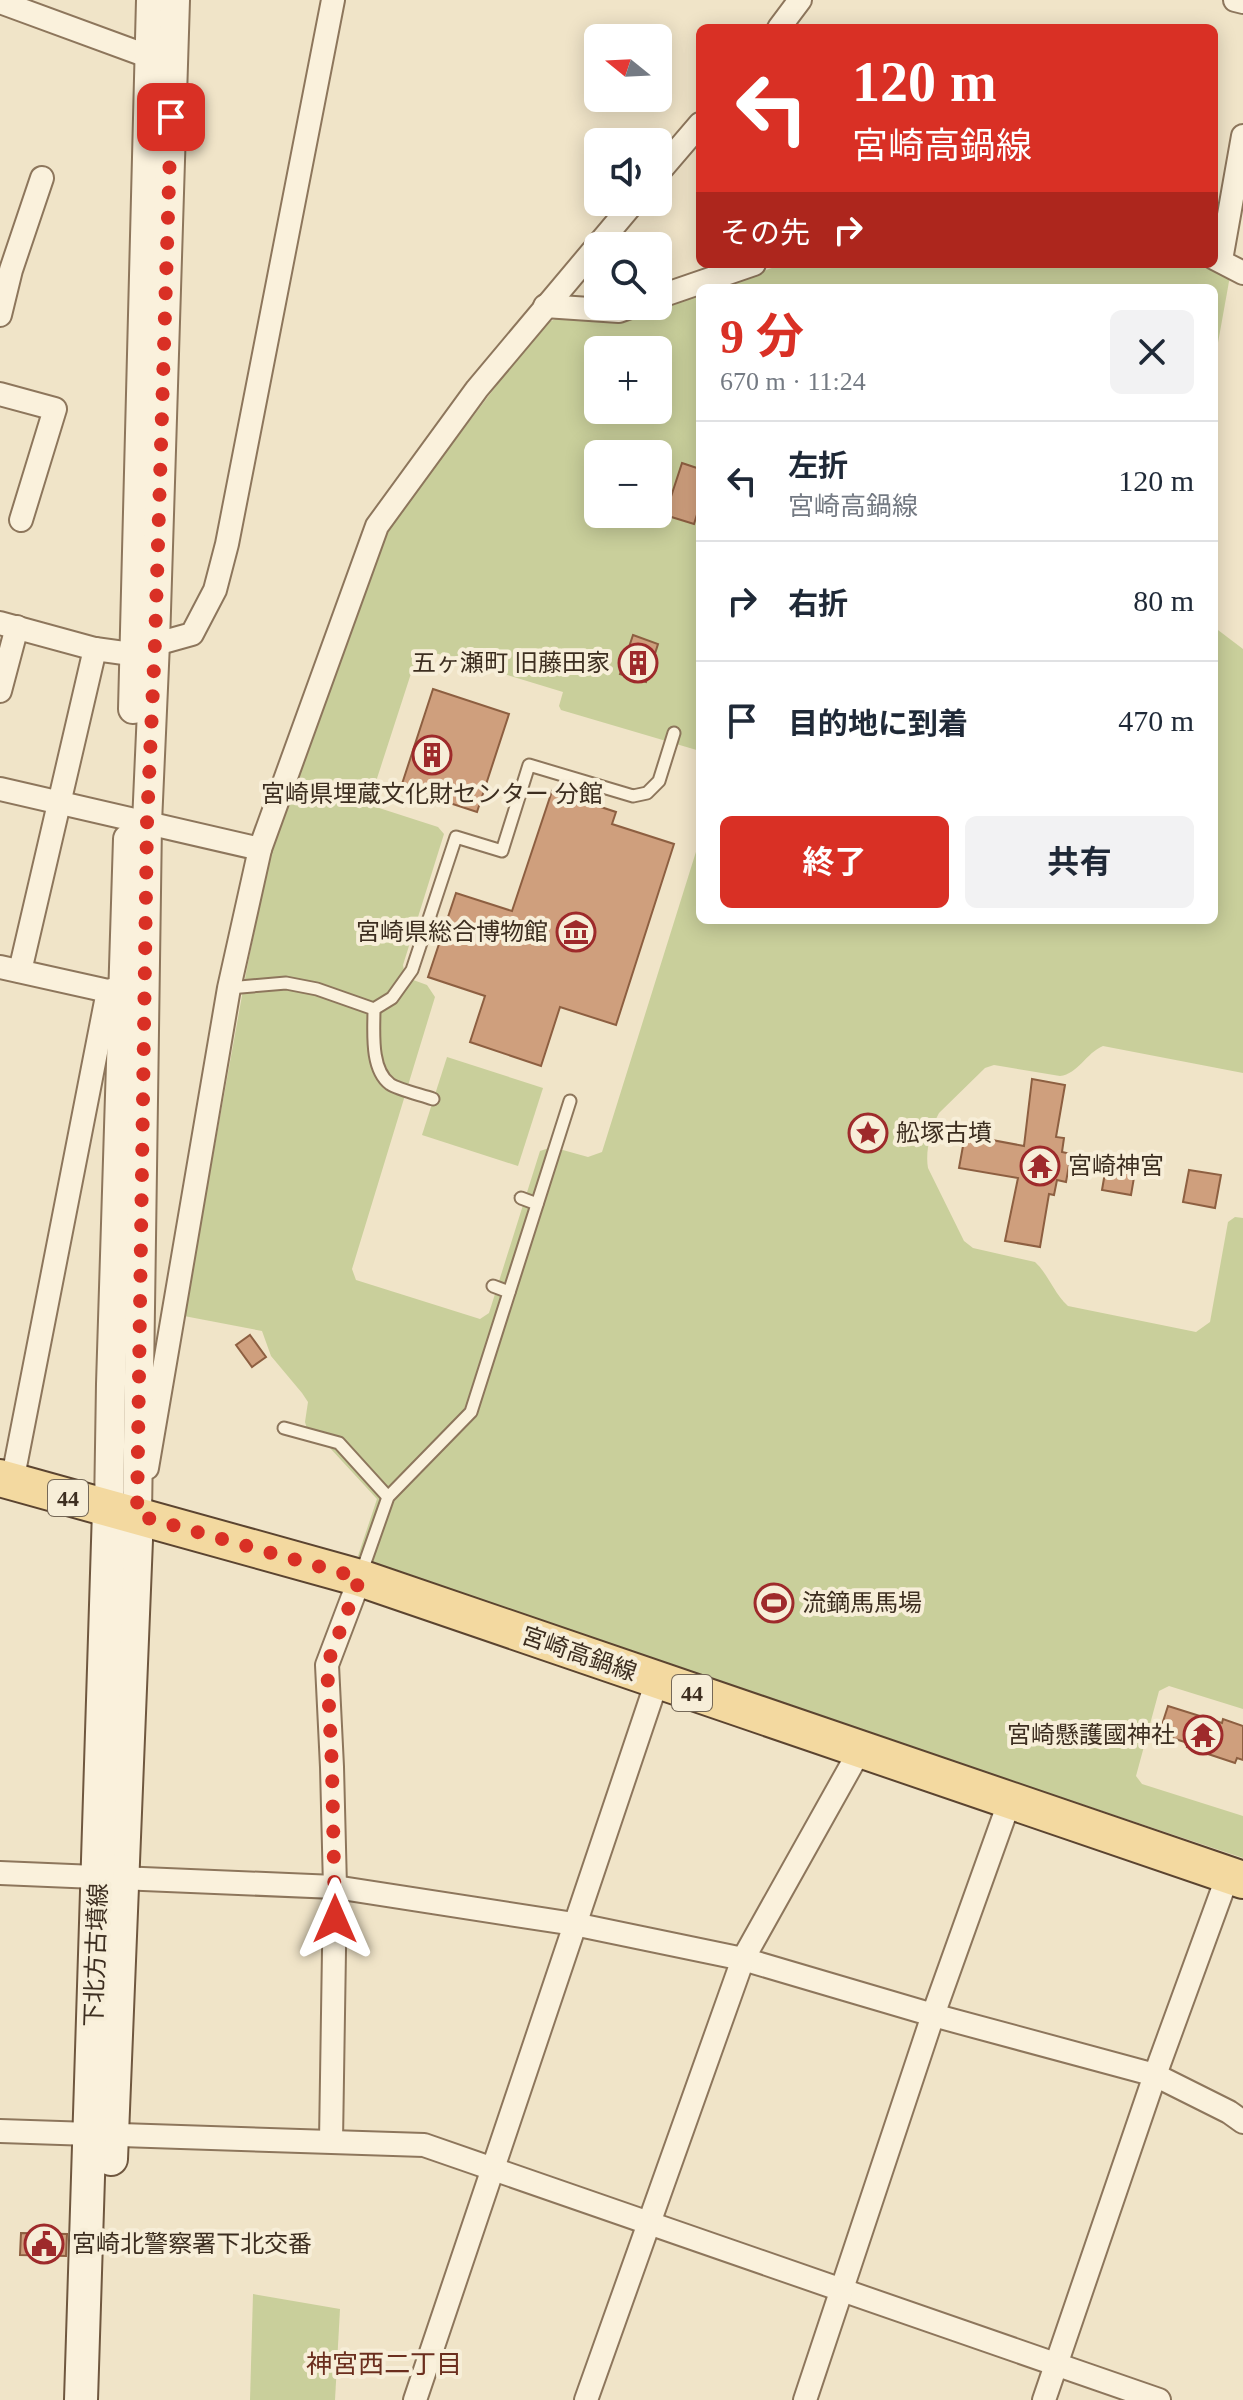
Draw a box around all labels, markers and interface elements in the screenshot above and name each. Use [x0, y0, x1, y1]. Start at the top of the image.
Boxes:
north arrow [584, 24, 672, 112]
map controls [584, 24, 672, 528]
text: 120 m [852, 51, 997, 113]
icon: left [720, 56, 824, 160]
pin [137, 83, 205, 151]
icon: arrive [149, 95, 193, 139]
text: 宮崎高鍋線 [852, 126, 1032, 166]
button: sound [584, 128, 672, 216]
icon: right [826, 208, 870, 252]
text: その先 [720, 216, 810, 249]
button: search [584, 232, 672, 320]
text: 9 分 [720, 310, 804, 363]
button: close [1110, 310, 1194, 394]
button: + [584, 336, 672, 424]
text: 670 m · 11:24 [720, 367, 866, 396]
button: − [584, 440, 672, 528]
text: 左折 [788, 449, 848, 482]
icon: left [720, 459, 764, 503]
text: 120 m [1118, 464, 1194, 497]
text: 宮崎高鍋線 [788, 492, 918, 521]
icon: right [720, 579, 764, 623]
text: 80 m [1133, 584, 1194, 617]
text: 右折 [788, 587, 848, 620]
building icon: 五ヶ瀬町 旧藤田家 [617, 642, 659, 684]
place label: 五ヶ瀬町 旧藤田家 [412, 650, 610, 676]
icon: arrive [720, 699, 764, 743]
text: 470 m [1118, 704, 1194, 737]
text: 目的地に到着 [788, 707, 968, 740]
building icon: 宮崎県埋蔵文化財センター 分館 [411, 734, 453, 776]
place label: 宮崎県埋蔵文化財センター 分館 [261, 781, 603, 807]
button: 終了 [720, 816, 949, 908]
button: 共有 [965, 816, 1194, 908]
museum icon: 宮崎県総合博物館 [555, 911, 597, 953]
place label: 宮崎県総合博物館 [356, 919, 548, 945]
place icon: 舩塚古墳 [847, 1112, 889, 1154]
place label: 舩塚古墳 [896, 1120, 992, 1146]
temple icon: 宮崎神宮 [1019, 1145, 1061, 1187]
place label: 宮崎神宮 [1068, 1153, 1164, 1179]
road number: 44 [48, 1480, 88, 1516]
sports icon: 流鏑馬馬場 [753, 1582, 795, 1624]
place label: 流鏑馬馬場 [802, 1590, 922, 1616]
street label: 宮崎高鍋線 [518, 1622, 640, 1686]
road number: 44 [672, 1675, 712, 1711]
temple icon: 宮崎懸護國神社 [1182, 1714, 1224, 1756]
place label: 宮崎懸護國神社 [1007, 1722, 1175, 1748]
position arrow [293, 1877, 377, 1961]
street label: 下北方古墳線 [80, 1883, 112, 2027]
public building icon: 宮崎北警察署下北交番 [23, 2223, 65, 2265]
place label: 宮崎北警察署下北交番 [72, 2231, 312, 2257]
district label: 神宮西二丁目 [306, 2350, 462, 2379]

